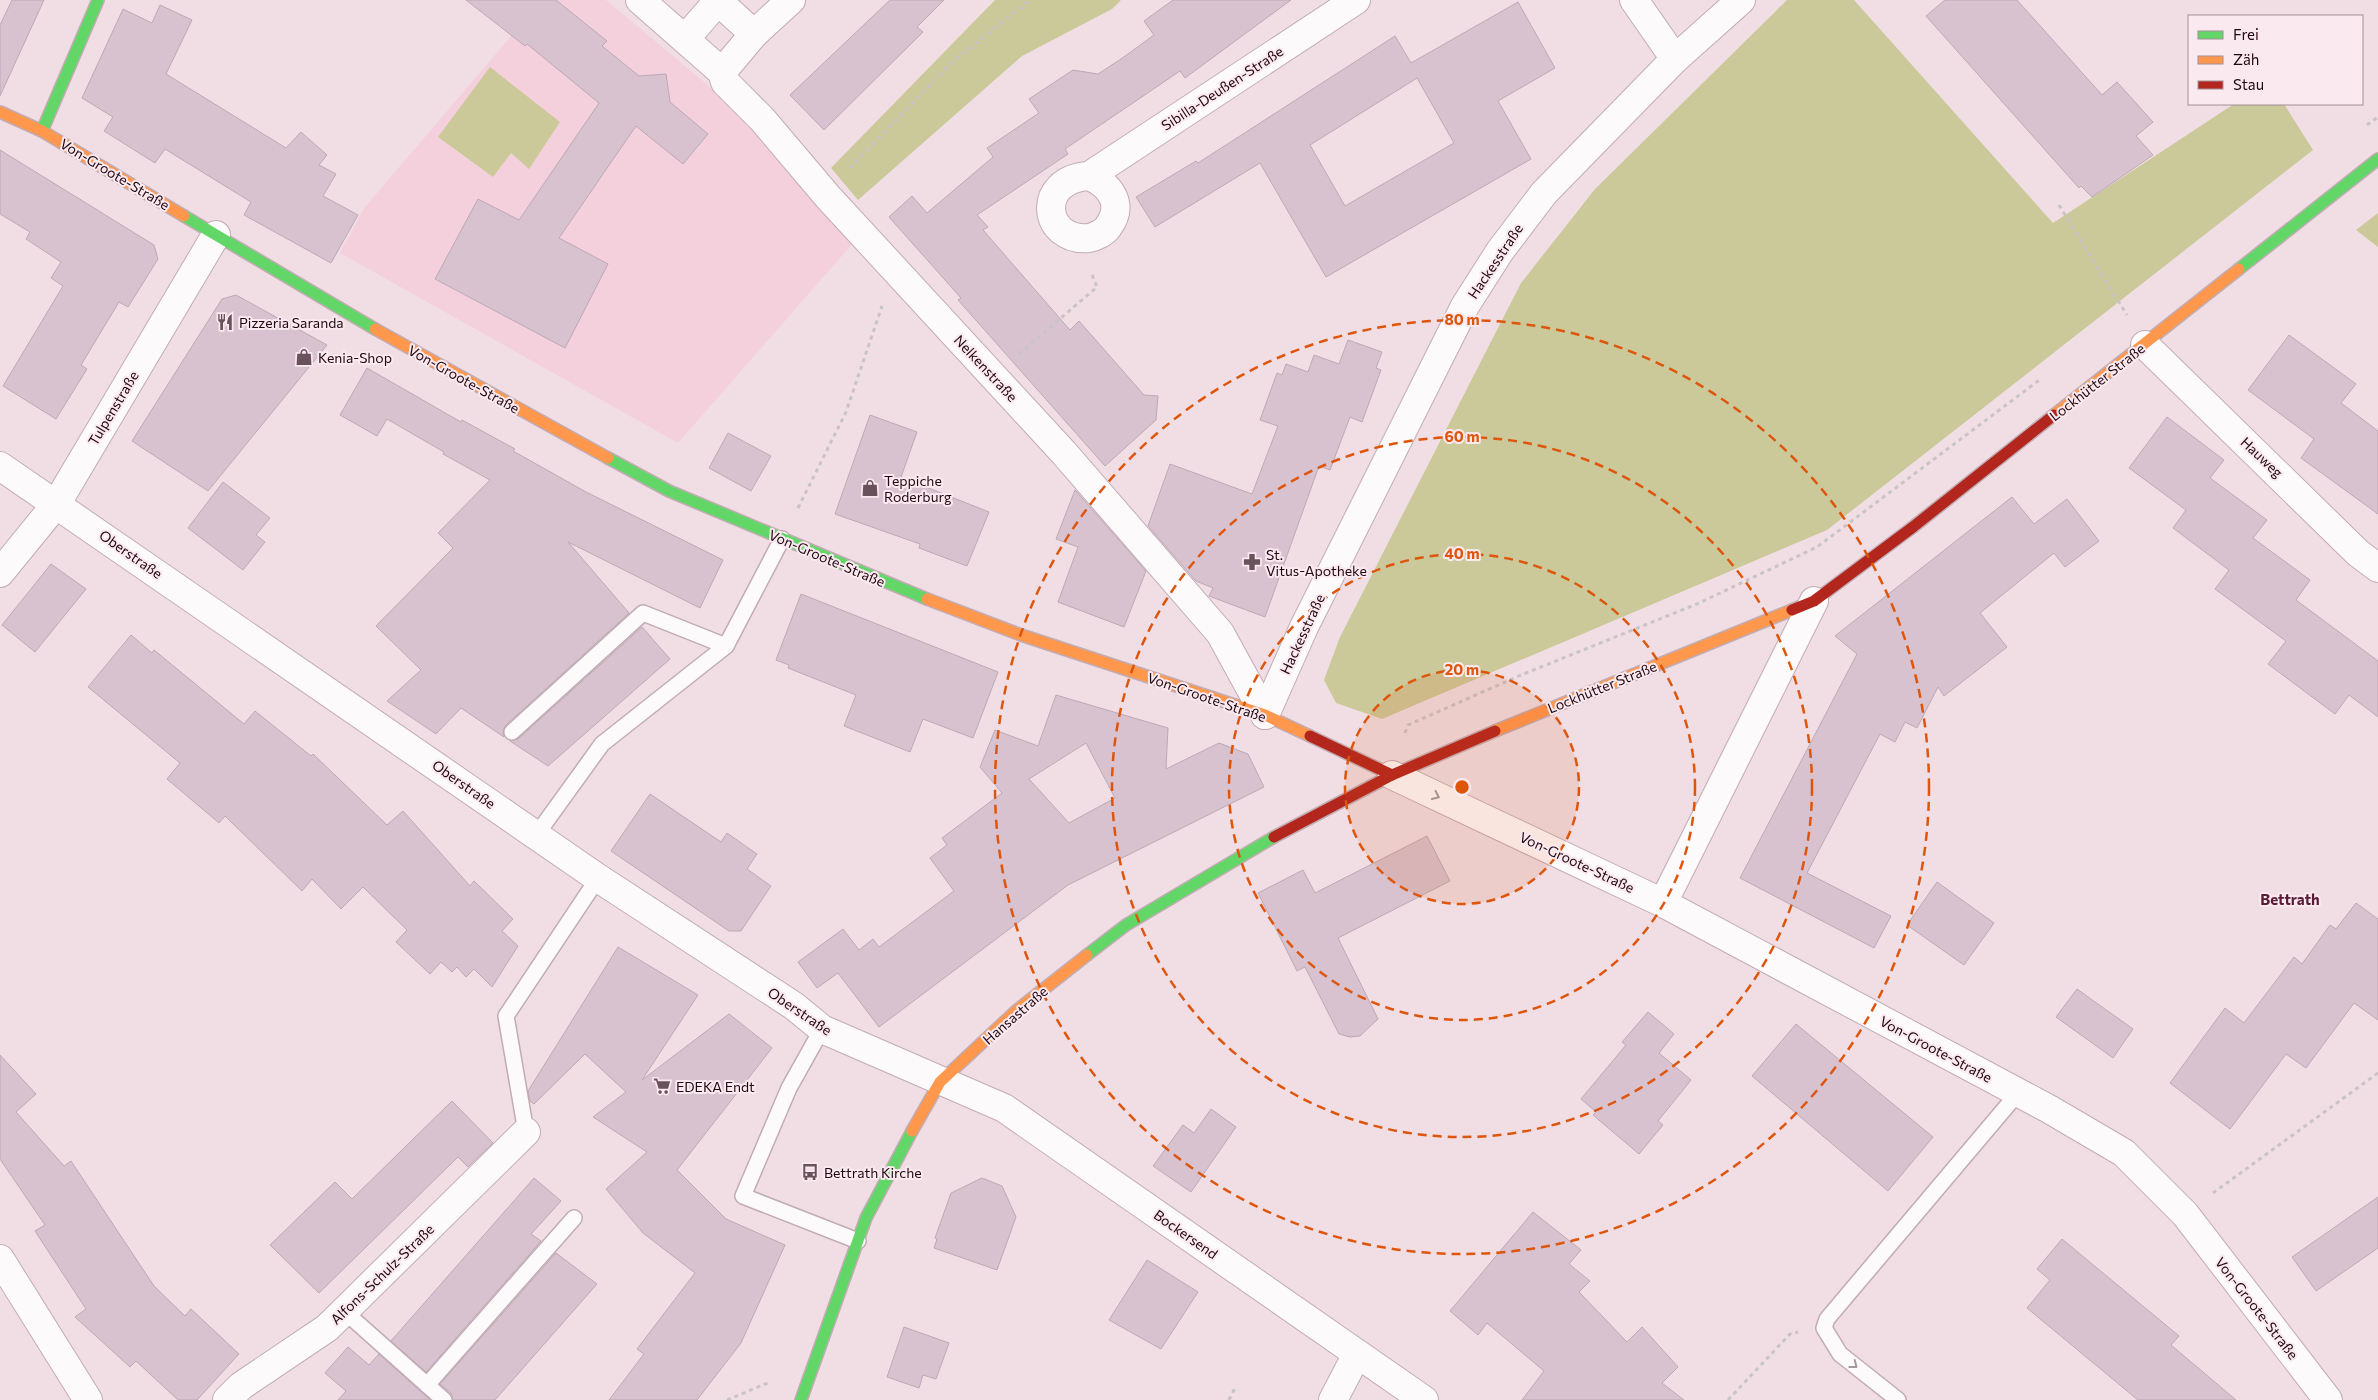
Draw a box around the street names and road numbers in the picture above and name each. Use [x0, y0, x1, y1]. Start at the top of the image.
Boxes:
street label: Sibilla-Deußen-Straße [1158, 42, 1286, 134]
street label: Von-Groote-Straße [57, 135, 173, 213]
street label: Hackesstraße [1464, 220, 1526, 302]
street label: Nelkenstraße [951, 331, 1021, 405]
street label: Lockhütter Straße [2046, 340, 2148, 424]
street label: Von-Groote-Straße [405, 341, 523, 417]
street label: Tulpenstraße [84, 368, 142, 448]
street label: Hauweg [2237, 433, 2287, 481]
street label: Oberstraße [96, 526, 166, 582]
street label: Von-Groote-Straße [766, 526, 888, 590]
street label: Hackesstraße [1276, 591, 1328, 677]
street label: Lockhütter Straße [1545, 657, 1659, 717]
street label: Von-Groote-Straße [1145, 669, 1269, 725]
street label: Oberstraße [429, 756, 499, 812]
street label: Von-Groote-Straße [1517, 828, 1637, 896]
street label: Hansastraße [979, 982, 1051, 1048]
street label: Oberstraße [765, 983, 835, 1039]
street label: Von-Groote-Straße [1877, 1012, 1995, 1086]
street label: Bockersend [1151, 1206, 1221, 1262]
street label: Alfons-Schulz-Straße [327, 1220, 437, 1328]
street label: Von-Groote-Straße [2212, 1254, 2302, 1362]

